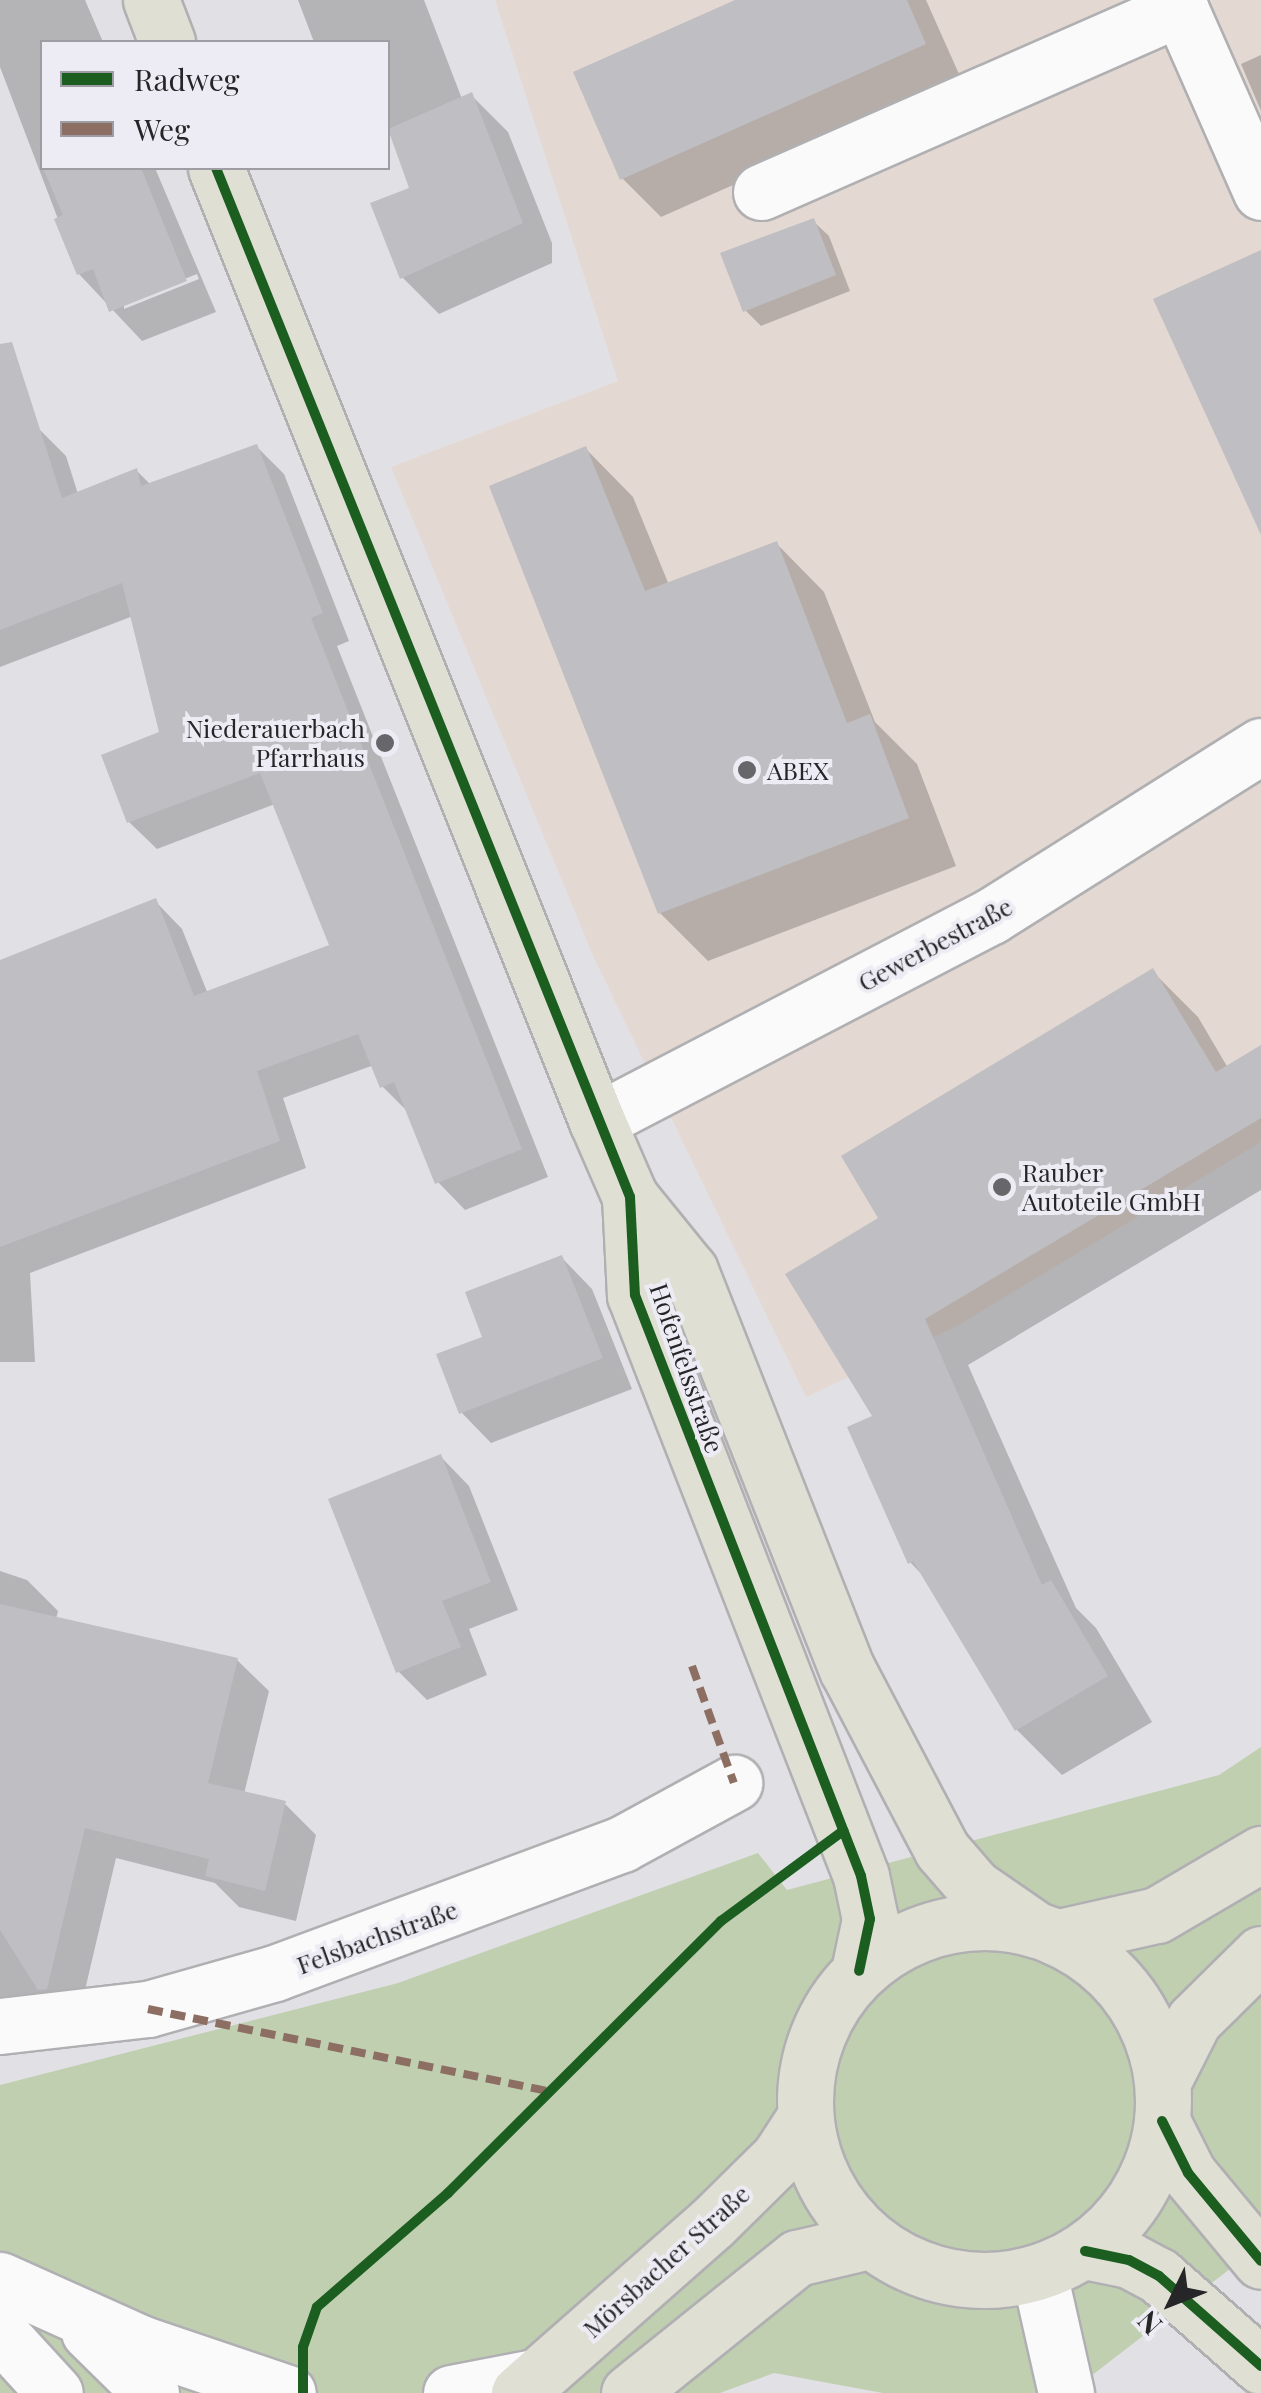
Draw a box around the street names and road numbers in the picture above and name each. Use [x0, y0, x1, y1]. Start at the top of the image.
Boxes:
street label: Gewerbestraße [853, 891, 1017, 997]
street label: Hofenfelsstraße [644, 1279, 730, 1457]
street label: Felsbachstraße [293, 1894, 461, 1980]
street label: Mörsbacher Straße [576, 2178, 756, 2344]

